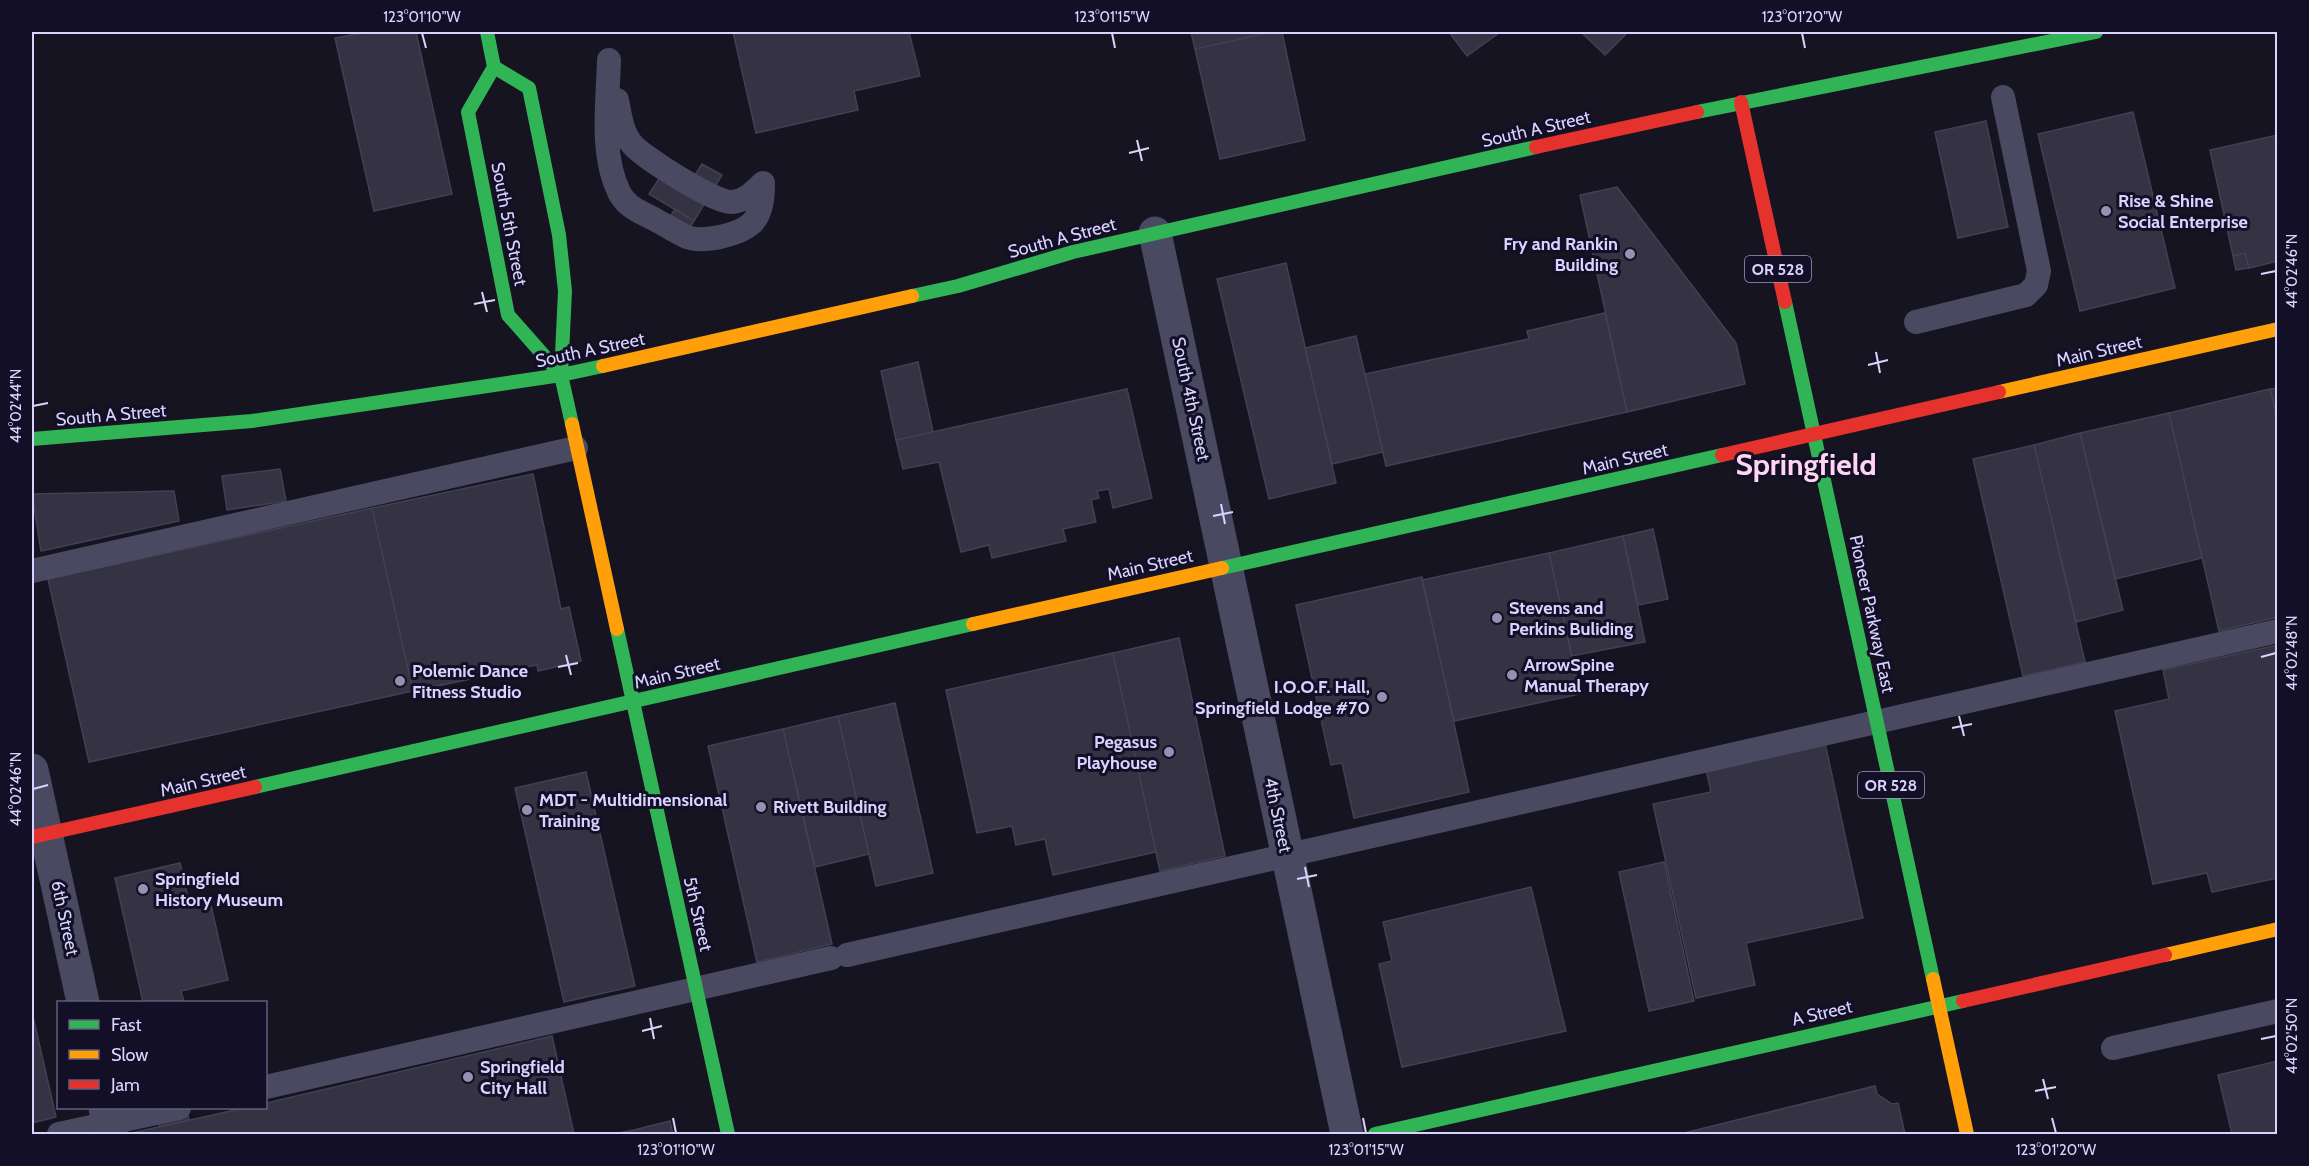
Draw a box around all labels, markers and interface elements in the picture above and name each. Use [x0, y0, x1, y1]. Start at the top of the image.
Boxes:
text: 123°01'10"W [383, 8, 462, 26]
text: 123°01'15"W [1074, 8, 1150, 26]
text: 123°01'20"W [1762, 8, 1843, 26]
street label: South A Street [1479, 106, 1593, 152]
street label: South 5th Street [486, 160, 532, 288]
place label: Rise & Shine Social Enterprise [2118, 190, 2248, 233]
marker: Rise & Shine Social Enterprise [2099, 204, 2113, 218]
street label: South A Street [1005, 213, 1119, 263]
place label: Fry and Rankin Building [1503, 233, 1618, 276]
text: 44°02'46"N [2283, 234, 2301, 308]
marker: Fry and Rankin Building [1623, 247, 1637, 261]
road number: OR 528 [1745, 256, 1811, 282]
street label: South A Street [533, 328, 647, 372]
street label: Main Street [2054, 330, 2144, 372]
street label: South 4th Street [1167, 335, 1215, 463]
text: 44°02'44"N [7, 369, 25, 443]
street label: South A Street [55, 399, 167, 431]
street label: Main Street [1580, 438, 1670, 480]
district label: Springfield [1735, 446, 1877, 483]
street label: Pioneer Parkway East [1844, 533, 1900, 695]
street label: Main Street [1105, 544, 1195, 586]
place label: Stevens and Perkins Buliding [1509, 597, 1633, 640]
marker: Stevens and Perkins Buliding [1490, 611, 1504, 625]
text: 44°02'48"N [2283, 615, 2301, 691]
street label: Main Street [632, 652, 722, 694]
place label: ArrowSpine Manual Therapy [1524, 654, 1649, 697]
place label: Polemic Dance Fitness Studio [412, 660, 528, 703]
marker: ArrowSpine Manual Therapy [1505, 668, 1519, 682]
marker: Polemic Dance Fitness Studio [393, 674, 407, 688]
place label: I.O.O.F. Hall, Springfield Lodge #70 [1195, 676, 1370, 719]
marker: I.O.O.F. Hall, Springfield Lodge #70 [1375, 690, 1389, 704]
place label: Pegasus Playhouse [1076, 731, 1157, 774]
marker: Pegasus Playhouse [1162, 745, 1176, 759]
text: 44°02'46"N [7, 752, 25, 826]
street label: Main Street [158, 760, 248, 802]
road number: OR 528 [1858, 772, 1924, 798]
street label: 4th Street [1259, 775, 1297, 855]
place label: MDT - Multidimensional Training [539, 789, 728, 832]
place label: Rivett Building [773, 796, 887, 818]
marker: Rivett Building [754, 800, 768, 814]
marker: MDT - Multidimensional Training [520, 803, 534, 817]
place label: Springfield History Museum [155, 868, 283, 911]
street label: 5th Street [679, 875, 717, 953]
street label: 6th Street [46, 878, 84, 958]
marker: Springfield History Museum [136, 882, 150, 896]
street label: A Street [1790, 995, 1854, 1031]
text: 44°02'50"N [2283, 998, 2301, 1074]
legend [57, 1001, 267, 1109]
text: Fast [111, 1014, 142, 1036]
text: Slow [111, 1044, 148, 1066]
place label: Springfield City Hall [480, 1056, 565, 1099]
marker: Springfield City Hall [461, 1070, 475, 1084]
text: Jam [110, 1074, 140, 1096]
text: 123°01'10"W [637, 1141, 716, 1159]
text: 123°01'15"W [1328, 1141, 1404, 1159]
text: 123°01'20"W [2016, 1141, 2097, 1159]

